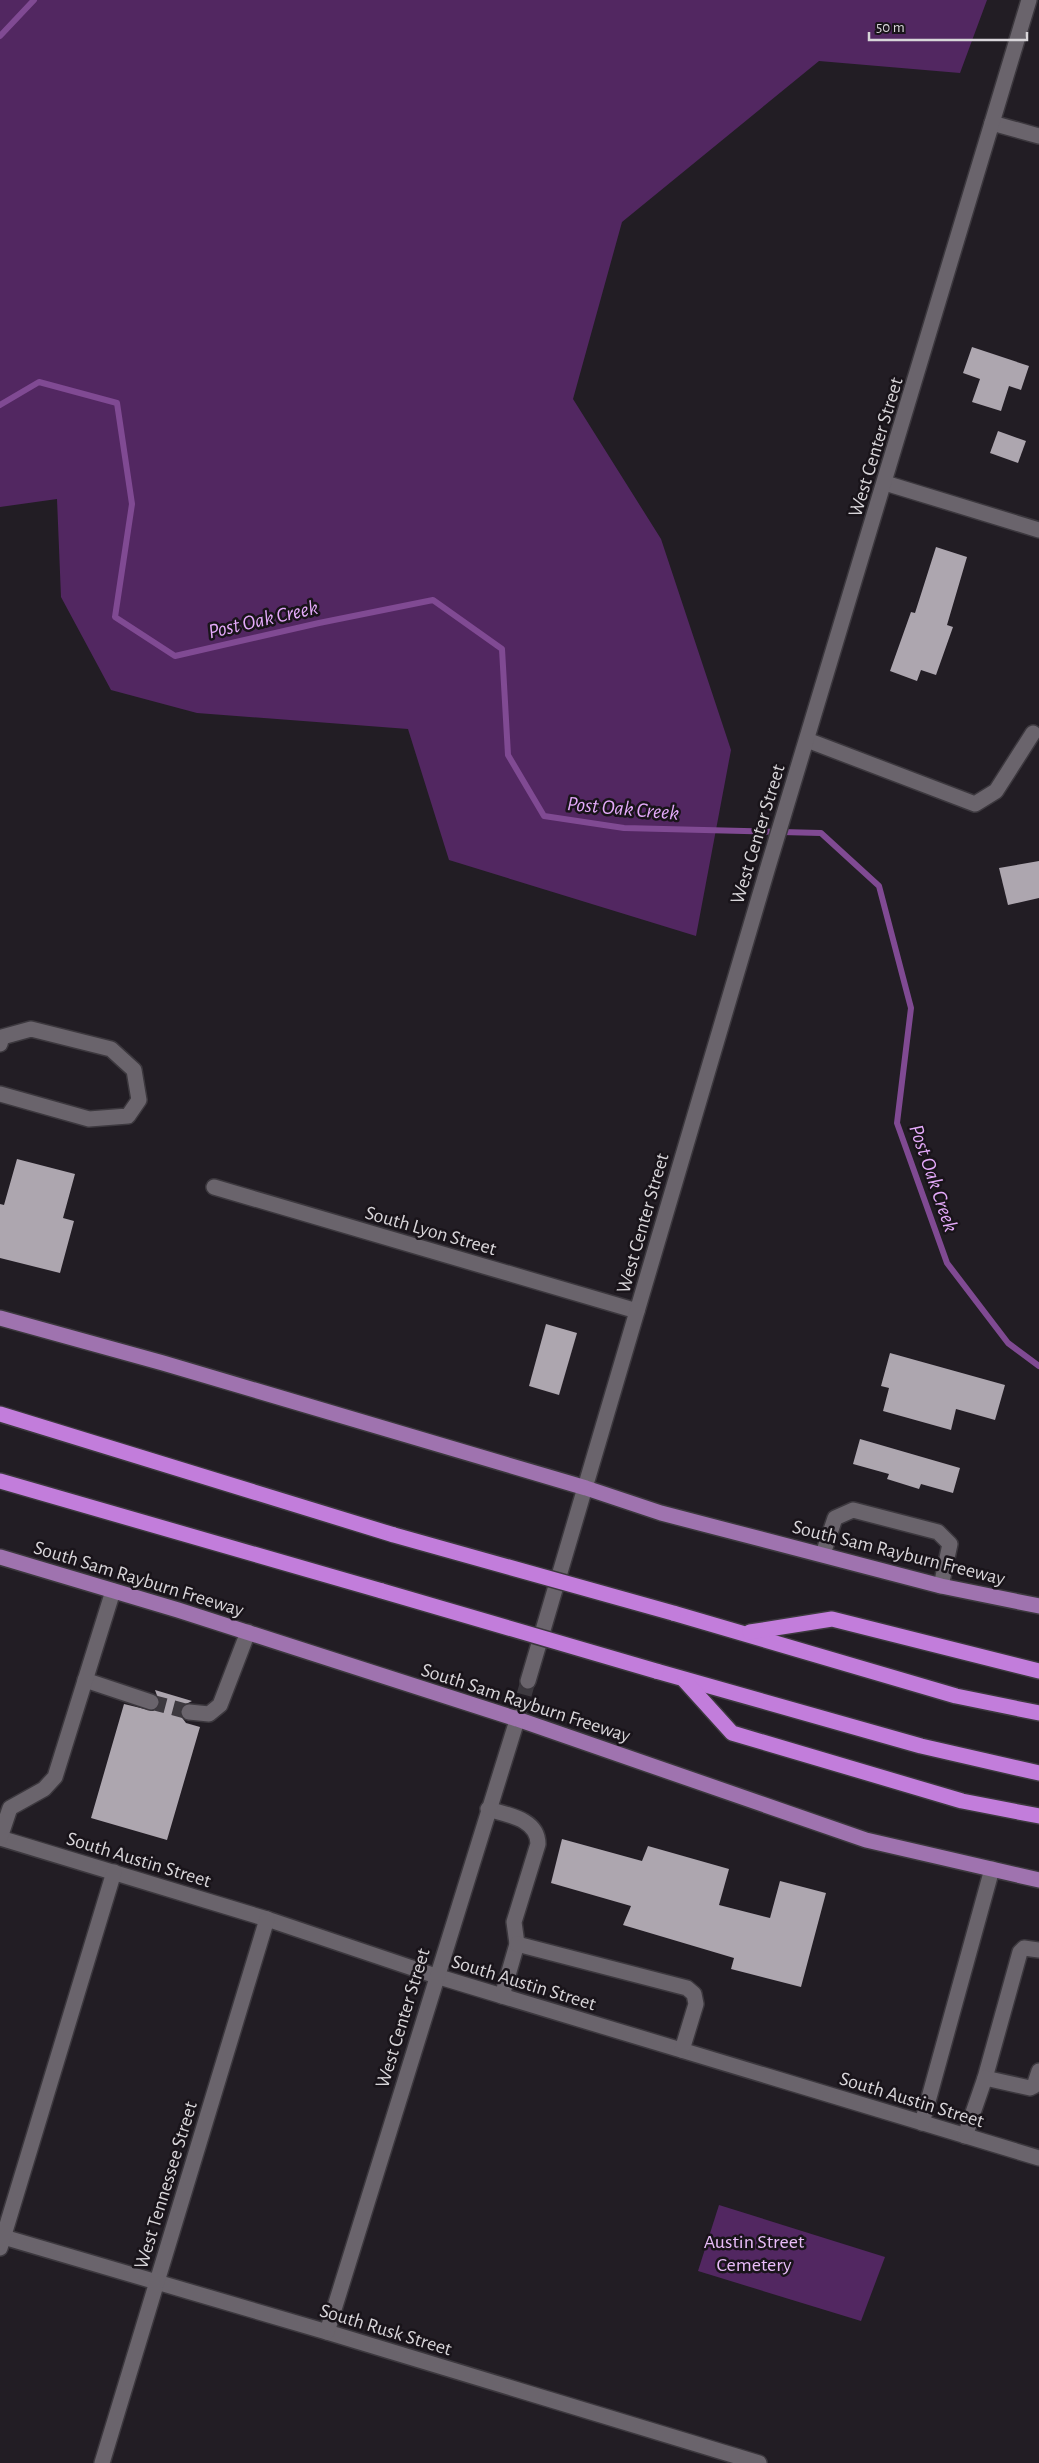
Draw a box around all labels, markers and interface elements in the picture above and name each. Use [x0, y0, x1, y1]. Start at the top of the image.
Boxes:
scale bar [869, 10, 1026, 42]
text: 50 m [876, 20, 905, 35]
street label: West Center Street [845, 374, 907, 520]
water label: Post Oak Creek [206, 597, 320, 642]
street label: West Center Street [727, 761, 789, 907]
water label: Post Oak Creek [566, 793, 680, 824]
water label: Post Oak Creek [905, 1122, 962, 1235]
street label: West Center Street [613, 1150, 673, 1296]
street label: South Lyon Street [363, 1203, 499, 1259]
street label: South Sam Rayburn Freeway [790, 1517, 1008, 1589]
street label: South Sam Rayburn Freeway [31, 1537, 247, 1621]
street label: South Sam Rayburn Freeway [419, 1660, 633, 1746]
street label: South Austin Street [64, 1828, 214, 1892]
street label: West Center Street [372, 1945, 434, 2091]
street label: South Austin Street [449, 1951, 599, 2015]
street label: South Austin Street [837, 2068, 987, 2132]
street label: West Tennessee Street [131, 2098, 201, 2272]
park label: Austin Street Cemetery [704, 2232, 805, 2275]
street label: South Rusk Street [317, 2300, 455, 2360]

